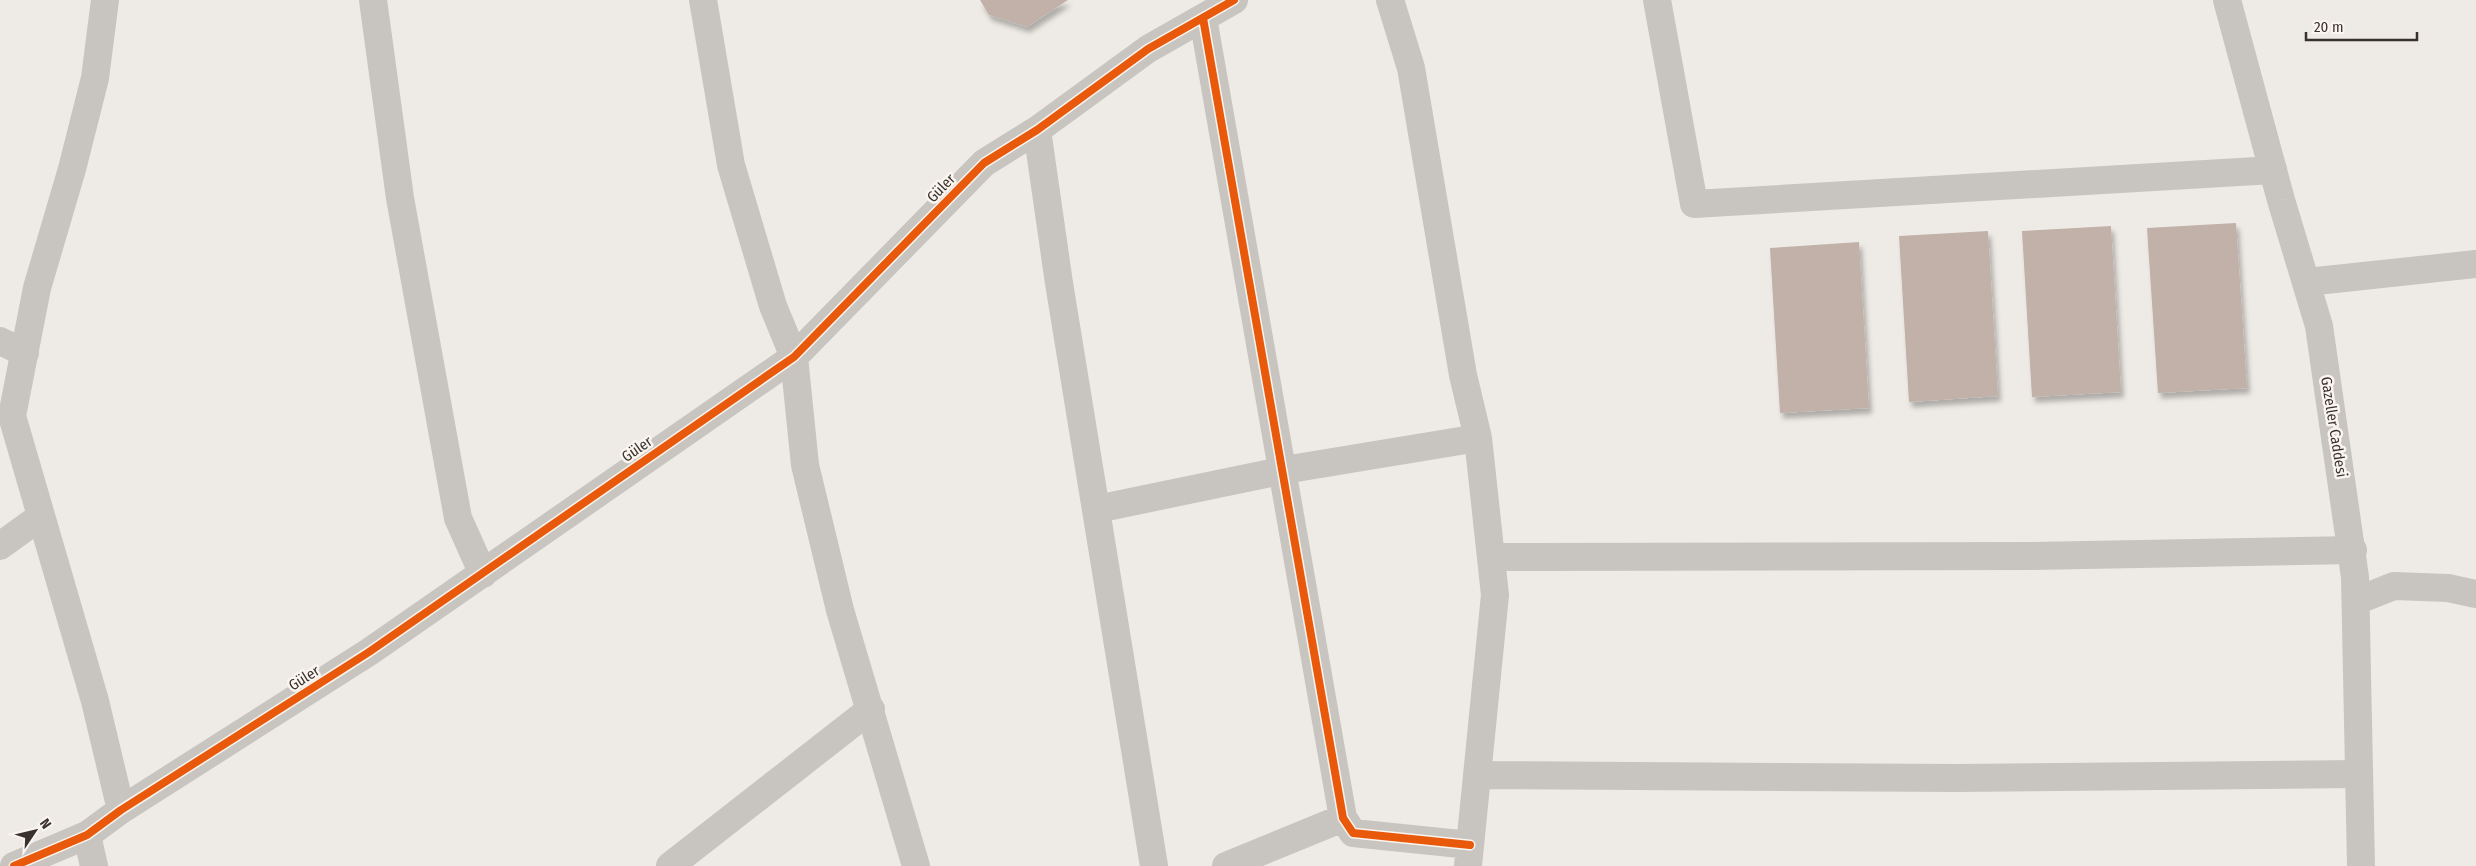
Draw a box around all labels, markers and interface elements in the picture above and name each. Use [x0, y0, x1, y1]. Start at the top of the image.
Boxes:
scale bar [2306, 10, 2417, 42]
text: 20 m [2314, 18, 2344, 36]
street label: Güler [923, 169, 959, 206]
street label: Gazeller Caddesi [2317, 375, 2351, 479]
street label: Güler [618, 432, 656, 466]
street label: Güler [285, 661, 323, 694]
north arrow [10, 806, 60, 856]
text: N [36, 816, 55, 832]

